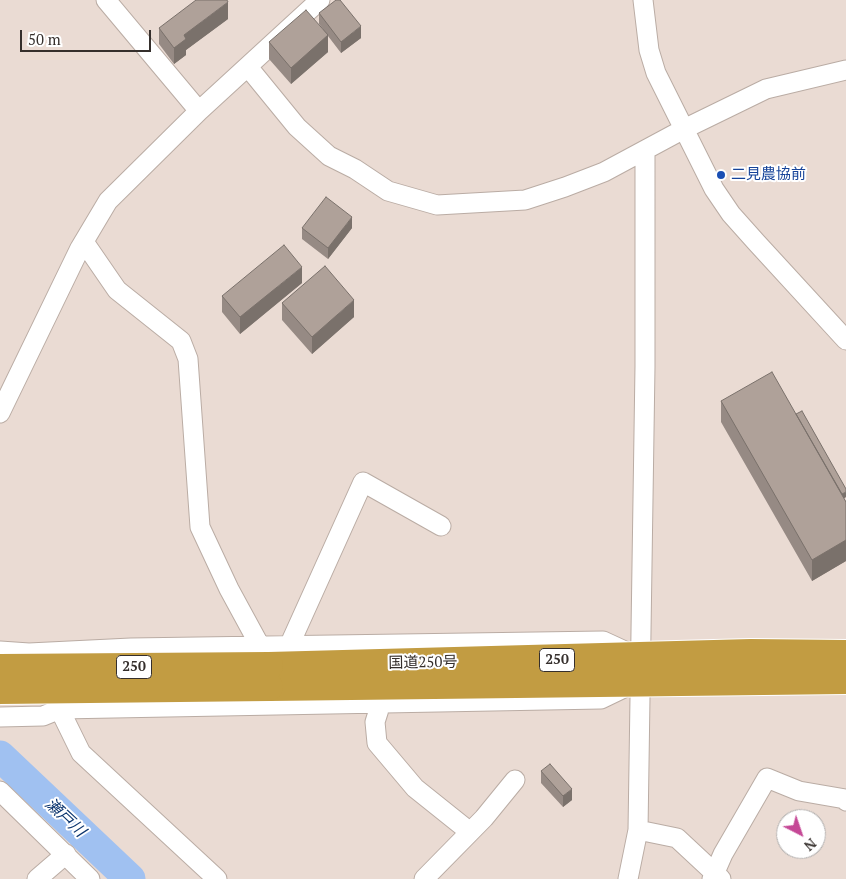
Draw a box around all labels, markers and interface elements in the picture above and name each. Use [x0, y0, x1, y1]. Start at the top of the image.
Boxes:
scale bar [22, 20, 154, 52]
text: 50 m [28, 29, 61, 49]
place label: 二見農協前 [731, 166, 806, 184]
marker: 二見農協前 [715, 169, 727, 181]
road number: 250 [540, 648, 574, 672]
street label: 国道250号 [388, 653, 458, 673]
road number: 250 [116, 656, 152, 679]
water label: 瀬戸川 [41, 795, 89, 841]
north arrow [776, 809, 826, 859]
text: N [800, 834, 821, 856]

